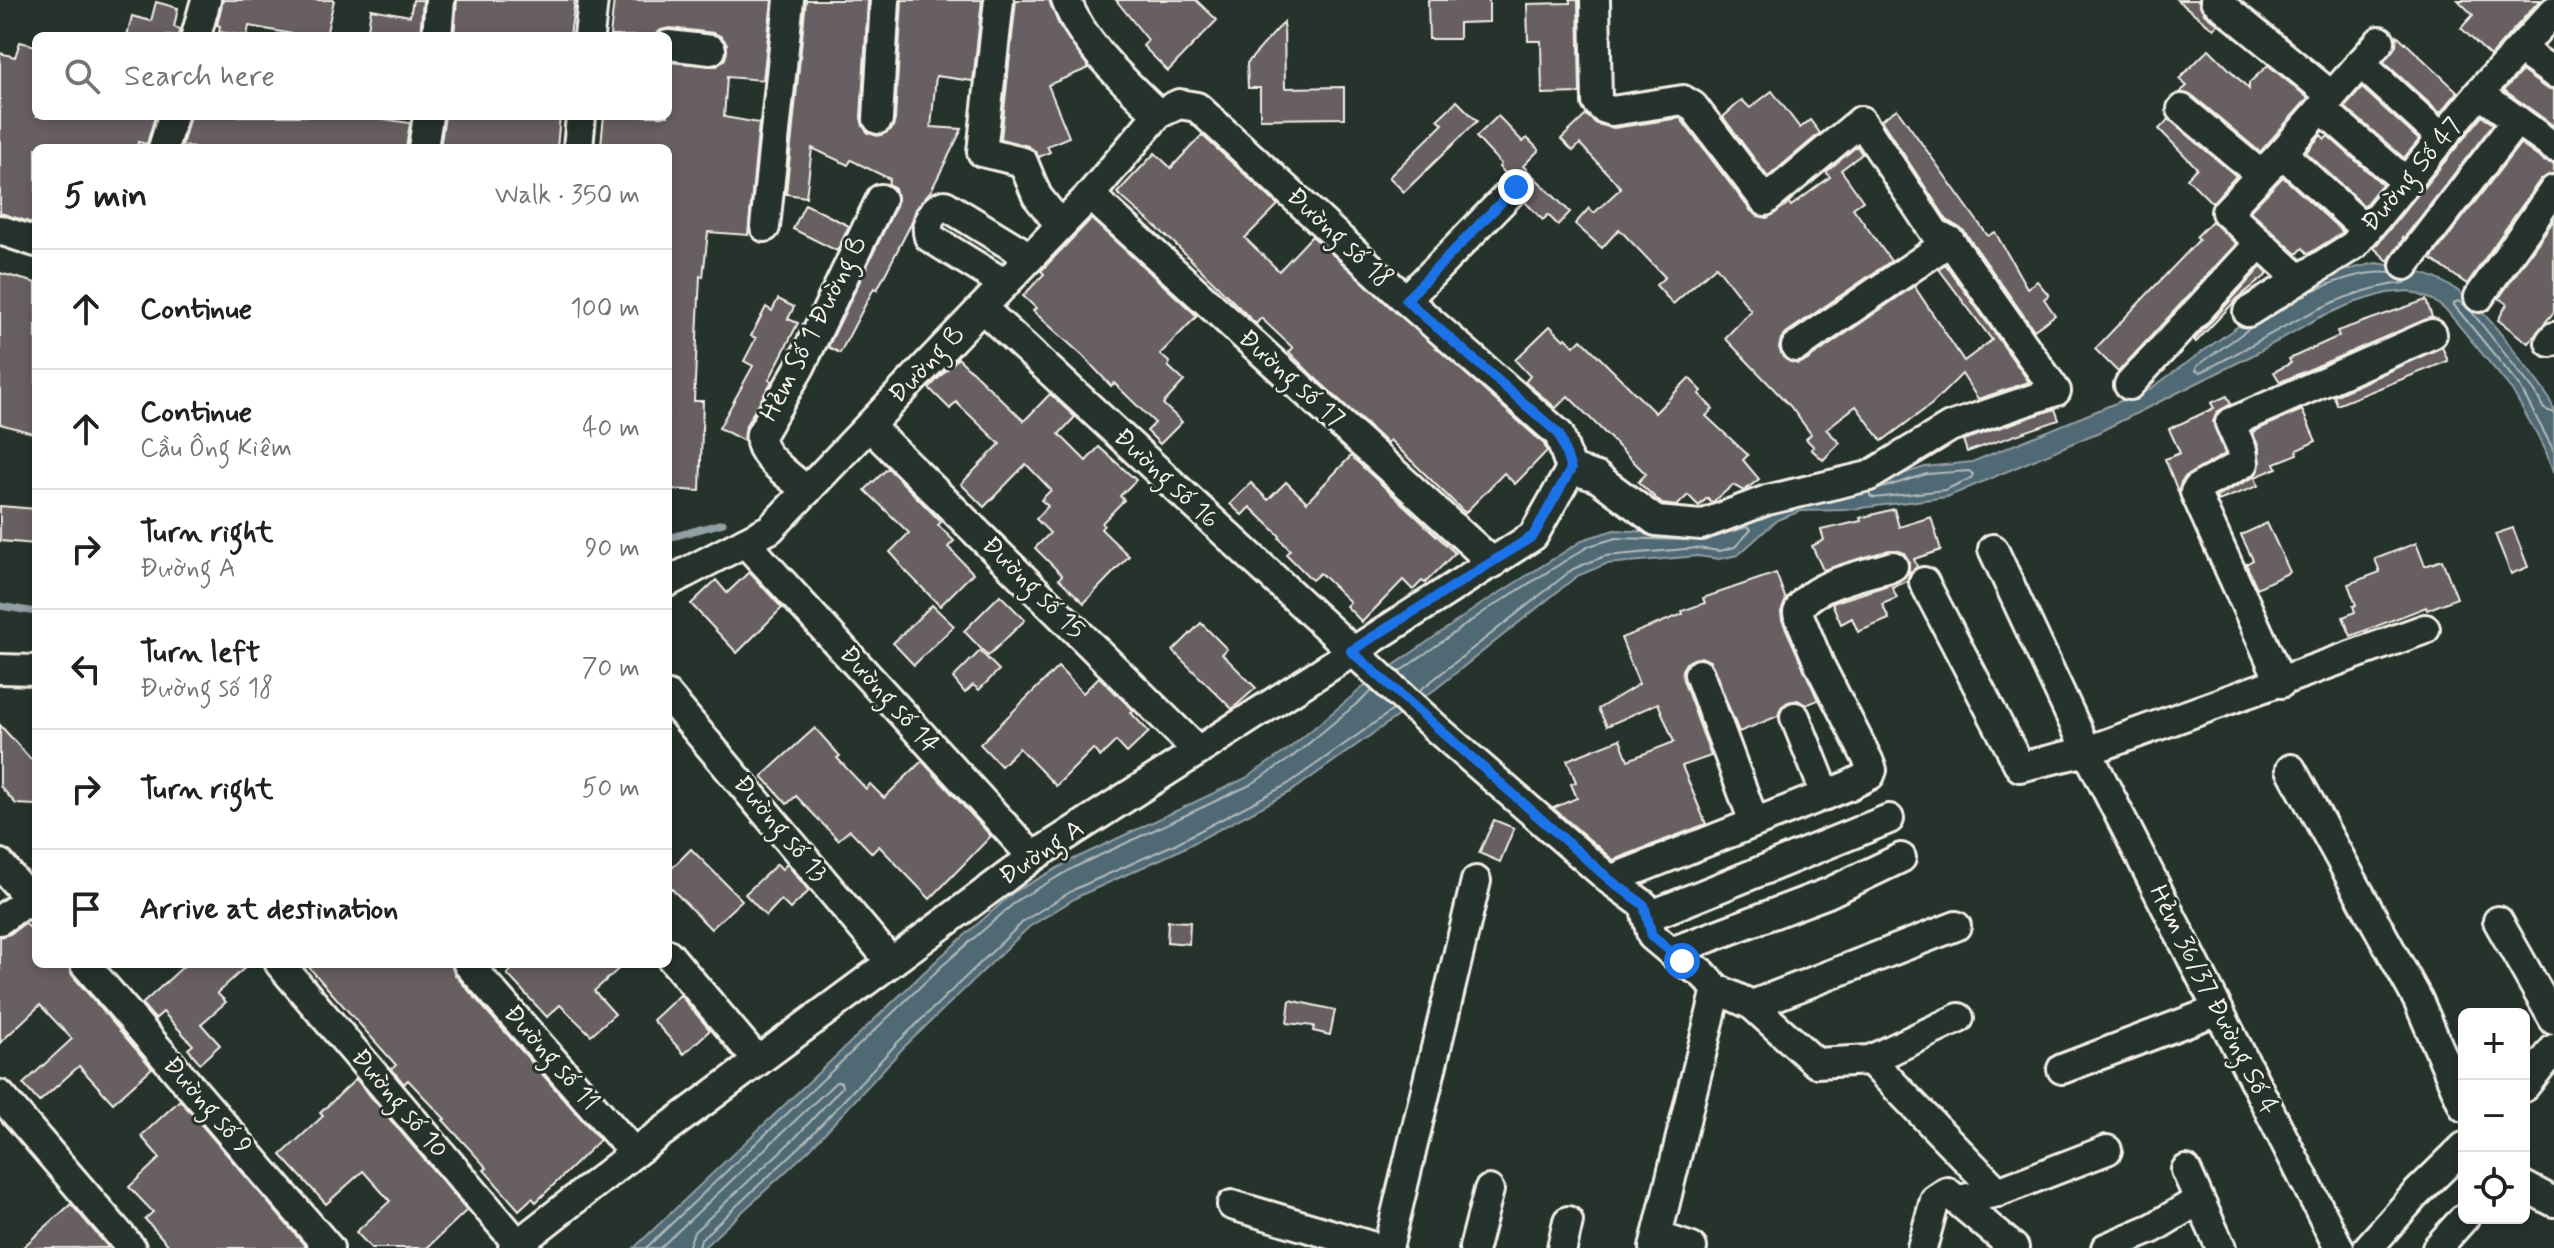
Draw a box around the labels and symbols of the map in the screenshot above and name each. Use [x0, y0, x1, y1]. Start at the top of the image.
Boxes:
street label: Đường Số 47 [2354, 110, 2472, 241]
route end [1498, 169, 1534, 205]
street label: Đường số 18 [1277, 180, 1399, 298]
street label: Hẻm Số 1 Đường B [753, 230, 878, 429]
street label: Đường B [881, 319, 975, 413]
street label: Đường số 17 [1229, 322, 1351, 438]
street label: Đường số 16 [1104, 421, 1226, 539]
street label: Đường số 15 [972, 529, 1092, 649]
street label: Đường số 14 [829, 639, 947, 763]
street label: Đường số 13 [723, 768, 835, 892]
street label: Đường A [993, 812, 1093, 896]
street label: Hẻm 36/37 Đường Số 4 [2138, 879, 2286, 1122]
route start [1664, 943, 1700, 979]
street label: Đường số 11 [493, 998, 607, 1120]
street label: Đường số 10 [341, 1042, 455, 1168]
street label: Đường số 9 [152, 1049, 259, 1164]

